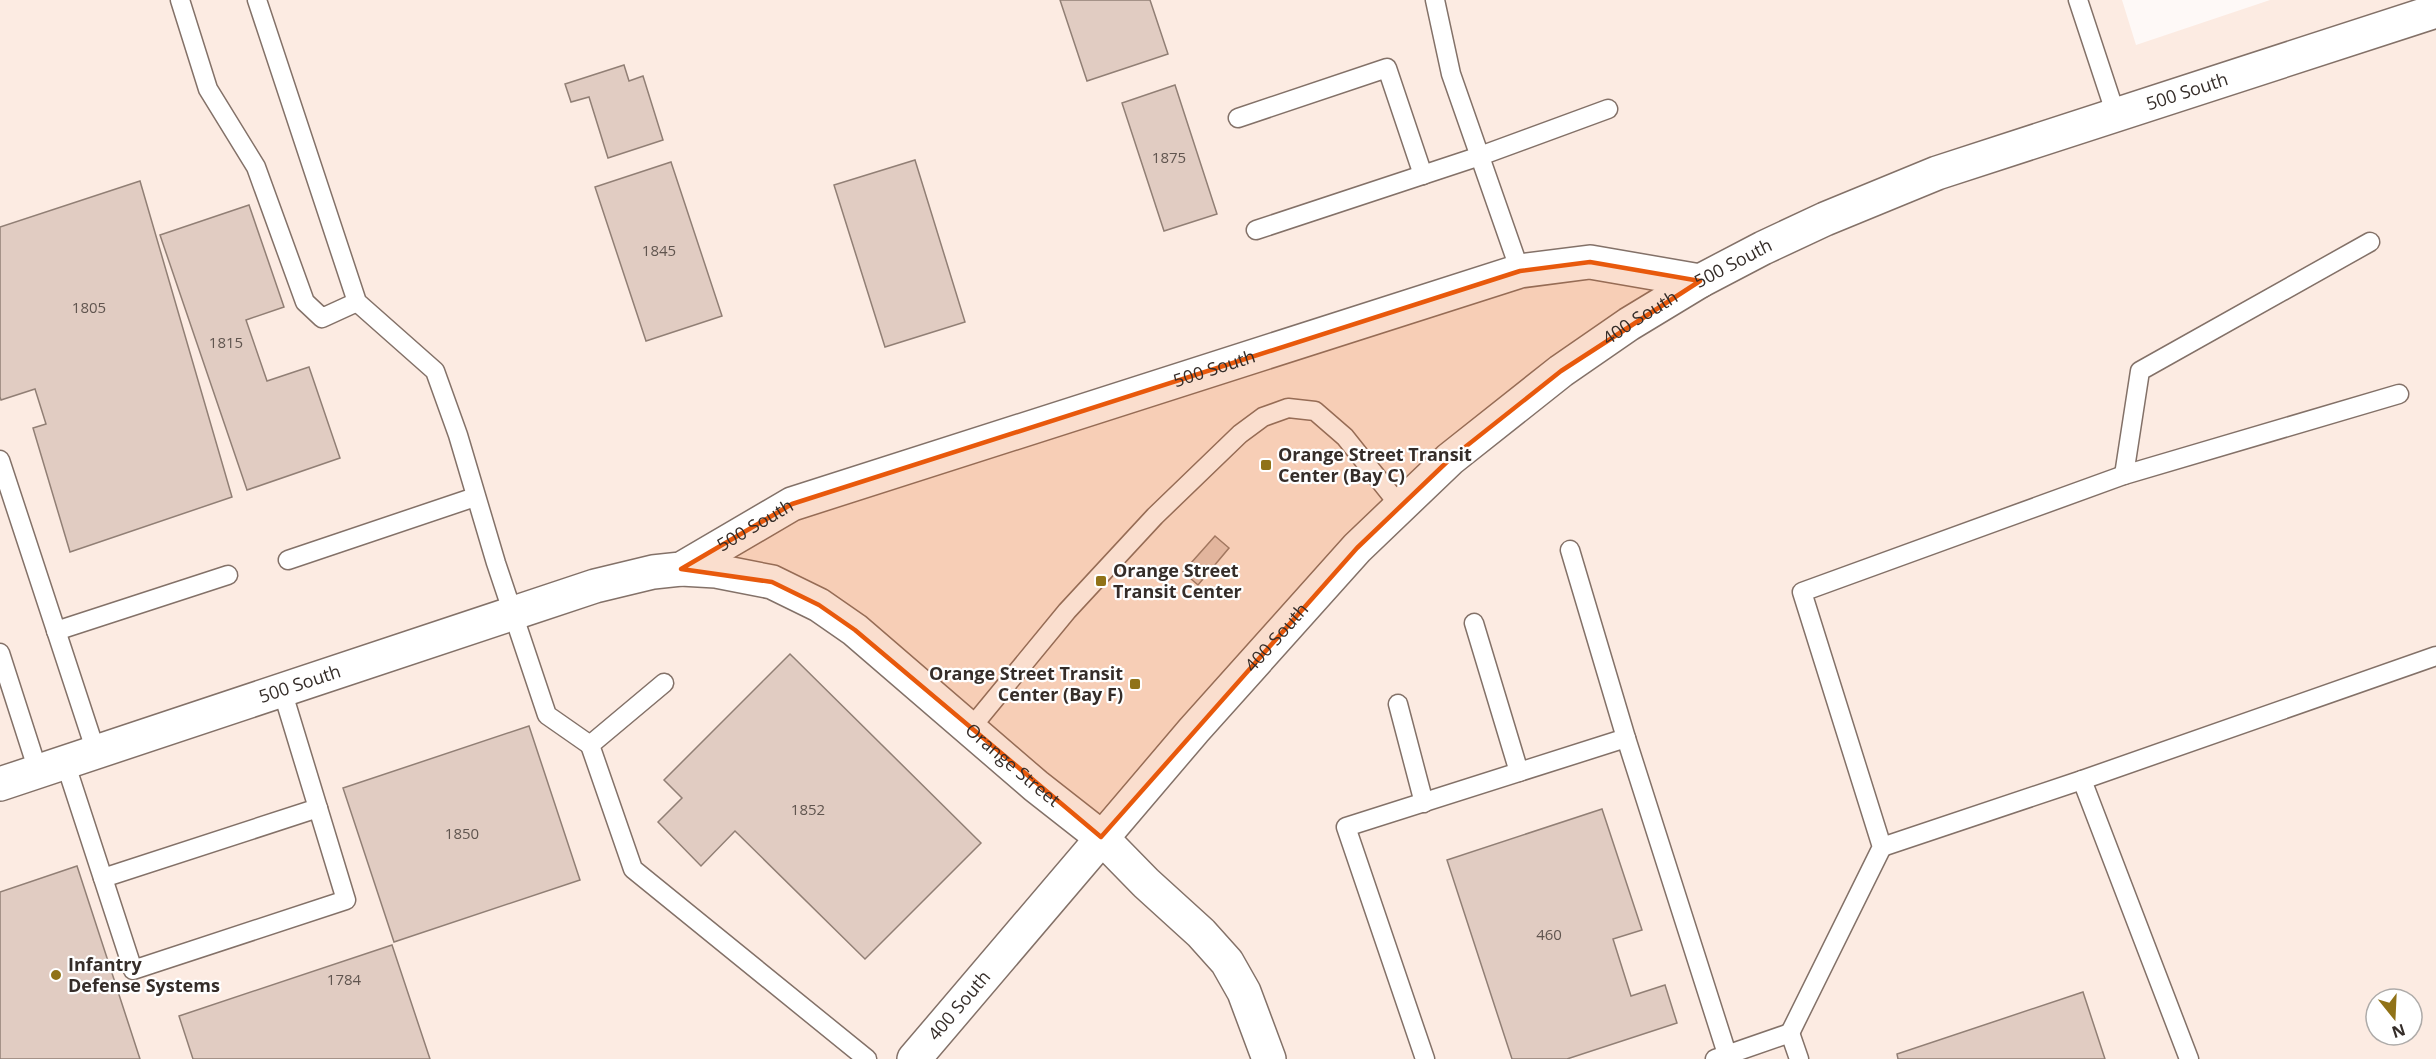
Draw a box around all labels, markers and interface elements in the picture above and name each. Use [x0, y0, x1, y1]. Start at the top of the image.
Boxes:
street label: 500 South [2143, 66, 2231, 115]
house number: 1875 [1152, 147, 1186, 167]
street label: 500 South [1690, 232, 1776, 293]
house number: 1845 [642, 240, 676, 260]
street label: 400 South [1597, 284, 1682, 350]
house number: 1805 [72, 297, 106, 317]
house number: 1815 [209, 332, 243, 352]
street label: 500 South [1170, 344, 1258, 392]
place label: Orange Street Transit Center (Bay C) [1278, 442, 1472, 487]
marker: Orange Street Transit Center (Bay C) [1259, 458, 1273, 472]
street label: 500 South [712, 493, 797, 556]
place label: Orange Street Transit Center [1113, 558, 1242, 603]
marker: Orange Street Transit Center [1094, 574, 1108, 588]
street label: 400 South [1239, 597, 1313, 677]
street label: 500 South [256, 659, 344, 708]
place label: Orange Street Transit Center (Bay F) [929, 661, 1123, 706]
marker: Orange Street Transit Center (Bay F) [1128, 677, 1142, 691]
street label: Orange Street [961, 717, 1066, 812]
house number: 1852 [791, 799, 825, 819]
house number: 1850 [445, 823, 479, 843]
house number: 460 [1536, 924, 1562, 944]
place label: Infantry Defense Systems [68, 952, 220, 997]
street label: 400 South [922, 965, 995, 1045]
marker: Infantry Defense Systems [49, 968, 63, 982]
house number: 1784 [327, 969, 362, 989]
north arrow [2364, 987, 2424, 1047]
text: N [2389, 1019, 2408, 1044]

